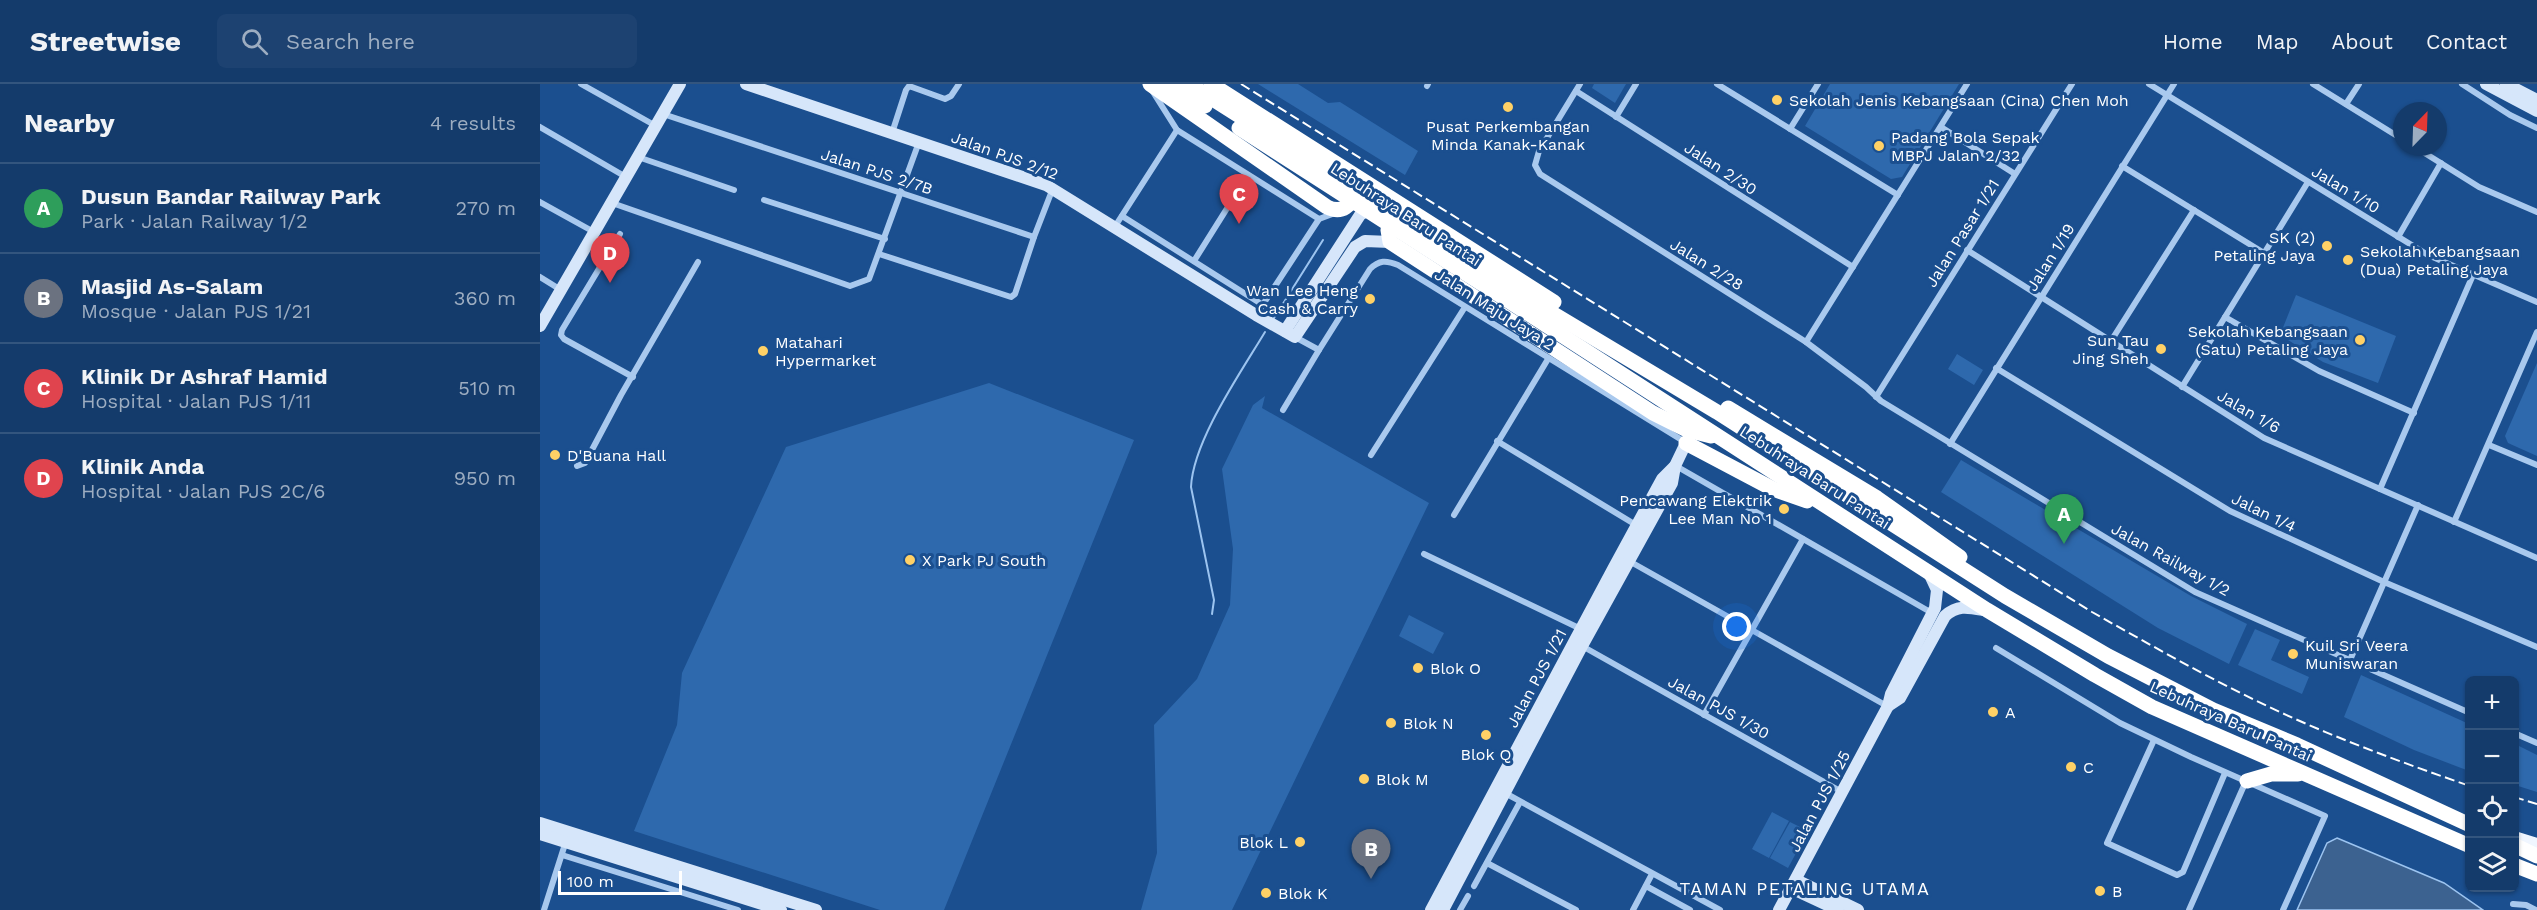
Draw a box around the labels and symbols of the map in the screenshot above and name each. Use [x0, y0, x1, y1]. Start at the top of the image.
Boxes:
place label: Sekolah Jenis Kebangsaan (Cina) Chen Moh [1789, 91, 2129, 110]
marker: Sekolah Jenis Kebangsaan (Cina) Chen Moh [1770, 93, 1784, 107]
marker: Pusat Perkembangan Minda Kanak-Kanak [1501, 100, 1515, 114]
north arrow [2393, 102, 2447, 156]
place label: Pusat Perkembangan Minda Kanak-Kanak [1426, 117, 1590, 154]
street label: Jalan PJS 2/12 [949, 127, 1061, 184]
place label: Padang Bola Sepak MBPJ Jalan 2/32 [1891, 128, 2040, 165]
street label: Jalan 2/30 [1681, 138, 1761, 199]
marker: Padang Bola Sepak MBPJ Jalan 2/32 [1872, 139, 1886, 153]
street label: Jalan PJS 2/7B [819, 144, 935, 198]
street label: Lebuhraya Baru Pantai [1327, 159, 1484, 270]
street label: Jalan 1/10 [2308, 162, 2383, 217]
pin: C [1220, 174, 1258, 224]
street label: Jalan Pasar 1/21 [1922, 176, 2003, 291]
street label: Jalan 1/19 [2022, 220, 2079, 295]
place label: SK (2) Petaling Jaya [2214, 228, 2315, 265]
pin: D [590, 234, 630, 283]
street label: Jalan 2/28 [1667, 234, 1747, 294]
marker: SK (2) Petaling Jaya [2320, 239, 2334, 253]
place label: Sekolah Kebangsaan (Dua) Petaling Jaya [2360, 242, 2520, 279]
marker: Sekolah Kebangsaan (Dua) Petaling Jaya [2341, 253, 2355, 267]
street label: Jalan Maju Jaya 2 [1431, 265, 1558, 354]
place label: Wan Lee Heng Cash & Carry [1246, 281, 1359, 318]
marker: Wan Lee Heng Cash & Carry [1363, 292, 1377, 306]
place label: Sekolah Kebangsaan (Satu) Petaling Jaya [2188, 322, 2348, 359]
place label: Sun Tau Jing Sheh [2073, 331, 2149, 368]
place label: Matahari Hypermarket [775, 333, 876, 370]
marker: Sekolah Kebangsaan (Satu) Petaling Jaya [2353, 333, 2367, 347]
marker: Sun Tau Jing Sheh [2154, 342, 2168, 356]
marker: Matahari Hypermarket [756, 344, 770, 358]
street label: Jalan 1/6 [2214, 386, 2284, 437]
street label: Lebuhraya Baru Pantai [1736, 422, 1893, 533]
place label: D'Buana Hall [567, 446, 666, 465]
marker: D'Buana Hall [548, 448, 562, 462]
street label: Jalan 1/4 [2229, 489, 2299, 536]
place label: Pencawang Elektrik Lee Man No 1 [1619, 491, 1772, 528]
pin: A [2044, 494, 2084, 544]
marker: Pencawang Elektrik Lee Man No 1 [1777, 502, 1791, 516]
street label: Jalan Railway 1/2 [2108, 519, 2234, 600]
place label: X Park PJ South [922, 551, 1046, 570]
marker: X Park PJ South [903, 553, 917, 567]
your location [1722, 612, 1751, 641]
street label: Jalan PJS 1/21 [1502, 626, 1570, 731]
place label: Kuil Sri Veera Muniswaran [2305, 636, 2408, 673]
marker: Kuil Sri Veera Muniswaran [2286, 647, 2300, 661]
place label: Blok O [1430, 659, 1481, 678]
marker: Blok O [1411, 661, 1425, 675]
street label: Jalan PJS 1/30 [1665, 672, 1773, 743]
street label: Lebuhraya Baru Pantai [2147, 677, 2315, 766]
place label: A [2005, 703, 2016, 722]
marker: A [1986, 705, 2000, 719]
place label: Blok N [1403, 714, 1454, 733]
marker: Blok N [1384, 716, 1398, 730]
marker: Blok Q [1479, 728, 1493, 742]
place label: Blok Q [1460, 745, 1512, 764]
street label: Jalan PJS 1/25 [1785, 747, 1854, 855]
place label: C [2083, 758, 2094, 777]
marker: C [2064, 760, 2078, 774]
place label: Blok M [1376, 770, 1429, 789]
marker: Blok M [1357, 772, 1371, 786]
pin: B [1352, 830, 1390, 879]
place label: Blok L [1239, 833, 1288, 852]
marker: Blok L [1293, 835, 1307, 849]
scale bar [558, 868, 682, 896]
district label: TAMAN PETALING UTAMA [1680, 878, 1930, 899]
place label: B [2112, 882, 2122, 901]
place label: Blok K [1278, 884, 1328, 903]
marker: B [2093, 884, 2107, 898]
marker: Blok K [1259, 886, 1273, 900]

